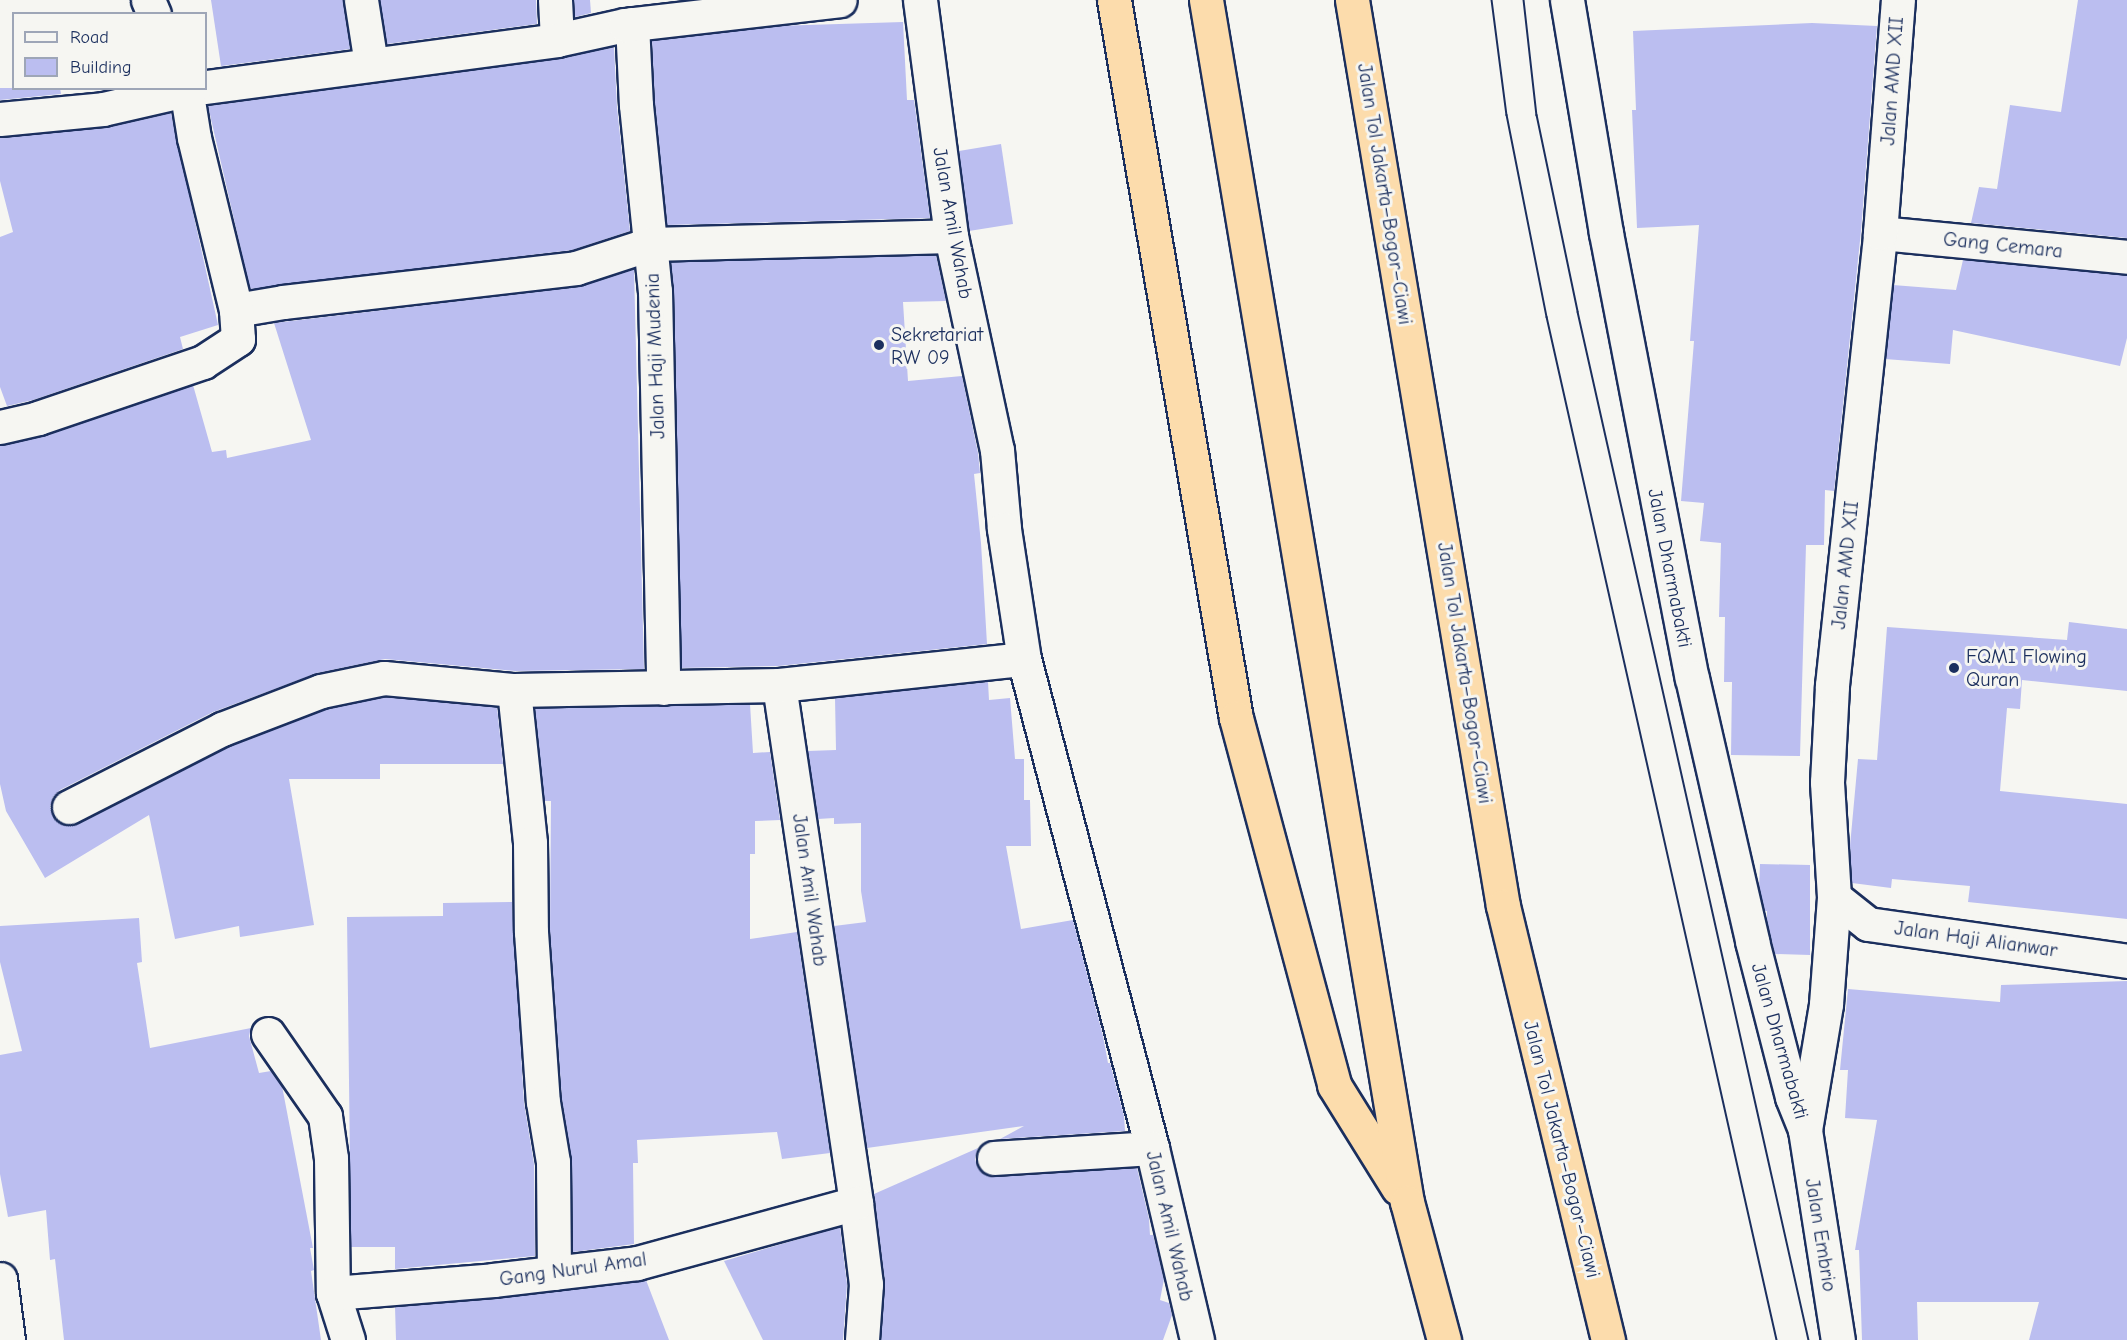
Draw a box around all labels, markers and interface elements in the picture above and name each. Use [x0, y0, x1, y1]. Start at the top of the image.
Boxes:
legend [12, 12, 207, 90]
street label: Jalan AMD XII [1876, 16, 1908, 146]
text: Road [70, 27, 109, 48]
text: Building [70, 57, 132, 78]
street label: Jalan Tol Jakarta–Bogor–Ciawi [1352, 62, 1418, 326]
street label: Jalan Amil Wahab [928, 145, 978, 301]
street label: Gang Cemara [1942, 227, 2064, 263]
street label: Jalan Haji Mudenia [640, 273, 670, 439]
place label: Sekretariat RW 09 [891, 322, 983, 369]
marker: Sekretariat RW 09 [872, 338, 886, 352]
street label: Jalan Dharmabakti [1643, 487, 1697, 649]
street label: Jalan AMD XII [1826, 500, 1864, 630]
street label: Jalan Tol Jakarta–Bogor–Ciawi [1432, 541, 1498, 805]
place label: FQMI Flowing Quran [1966, 644, 2087, 691]
marker: FQMI Flowing Quran [1947, 661, 1961, 675]
street label: Jalan Amil Wahab [787, 812, 833, 968]
street label: Jalan Haji Alianwar [1893, 916, 2059, 962]
street label: Jalan Dharmabakti [1746, 960, 1814, 1122]
street label: Jalan Tol Jakarta–Bogor–Ciawi [1518, 1018, 1606, 1280]
street label: Jalan Amil Wahab [1141, 1148, 1199, 1304]
street label: Jalan Embrio [1800, 1177, 1842, 1293]
street label: Gang Nurul Amal [498, 1247, 648, 1291]

